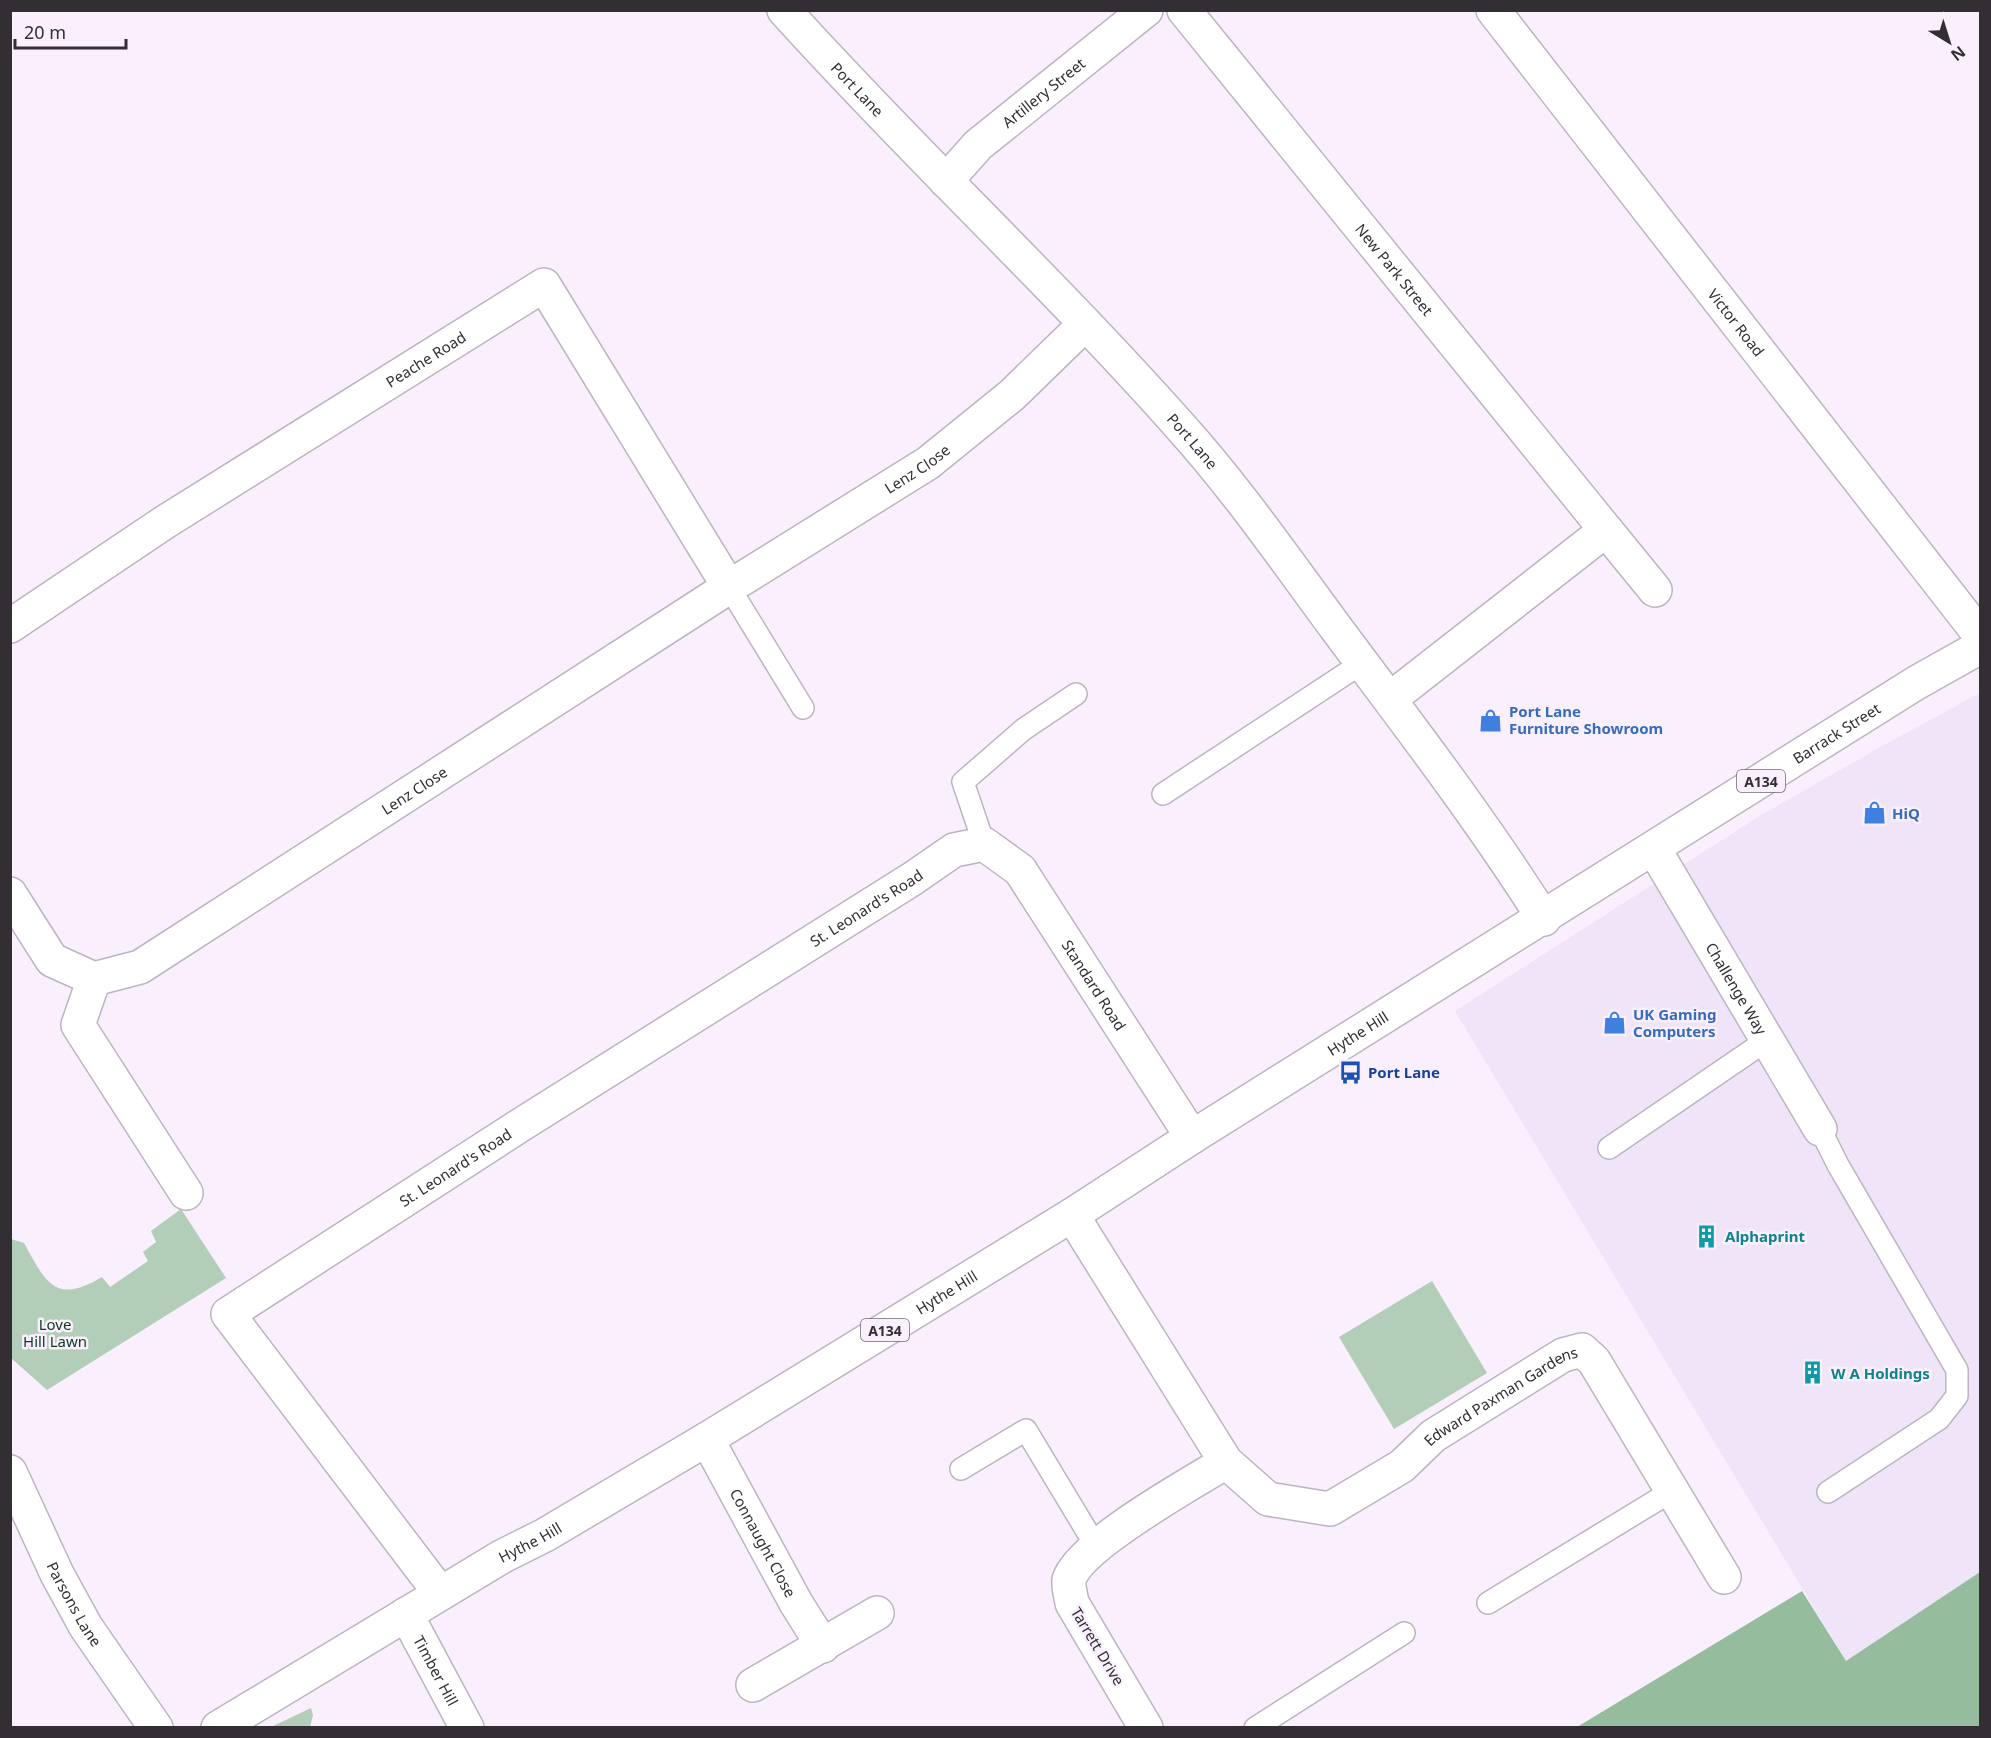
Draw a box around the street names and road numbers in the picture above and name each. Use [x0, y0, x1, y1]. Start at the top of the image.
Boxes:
street label: Artillery Street [998, 53, 1089, 132]
street label: Port Lane [827, 58, 888, 121]
street label: New Park Street [1351, 219, 1438, 320]
street label: Victor Road [1704, 284, 1769, 360]
street label: Peache Road [382, 326, 469, 392]
street label: Port Lane [1163, 409, 1222, 473]
street label: Lenz Close [881, 439, 954, 498]
street label: Barrack Street [1789, 698, 1884, 768]
street label: Lenz Close [377, 762, 451, 819]
road number: A134 [1737, 770, 1785, 792]
street label: St. Leonard's Road [806, 865, 927, 951]
street label: Standard Road [1058, 936, 1131, 1034]
street label: Challenge Way [1701, 939, 1772, 1038]
street label: Hythe Hill [1323, 1006, 1392, 1060]
street label: St. Leonard's Road [395, 1123, 515, 1211]
street label: Hythe Hill [912, 1266, 981, 1319]
road number: A134 [861, 1319, 909, 1341]
street label: Edward Paxman Gardens [1419, 1342, 1580, 1450]
street label: Connaught Close [726, 1485, 801, 1601]
street label: Hythe Hill [495, 1517, 565, 1567]
street label: Parsons Lane [43, 1558, 106, 1650]
street label: Tarrett Drive [1067, 1603, 1129, 1689]
street label: Timber Hill [409, 1632, 463, 1709]

